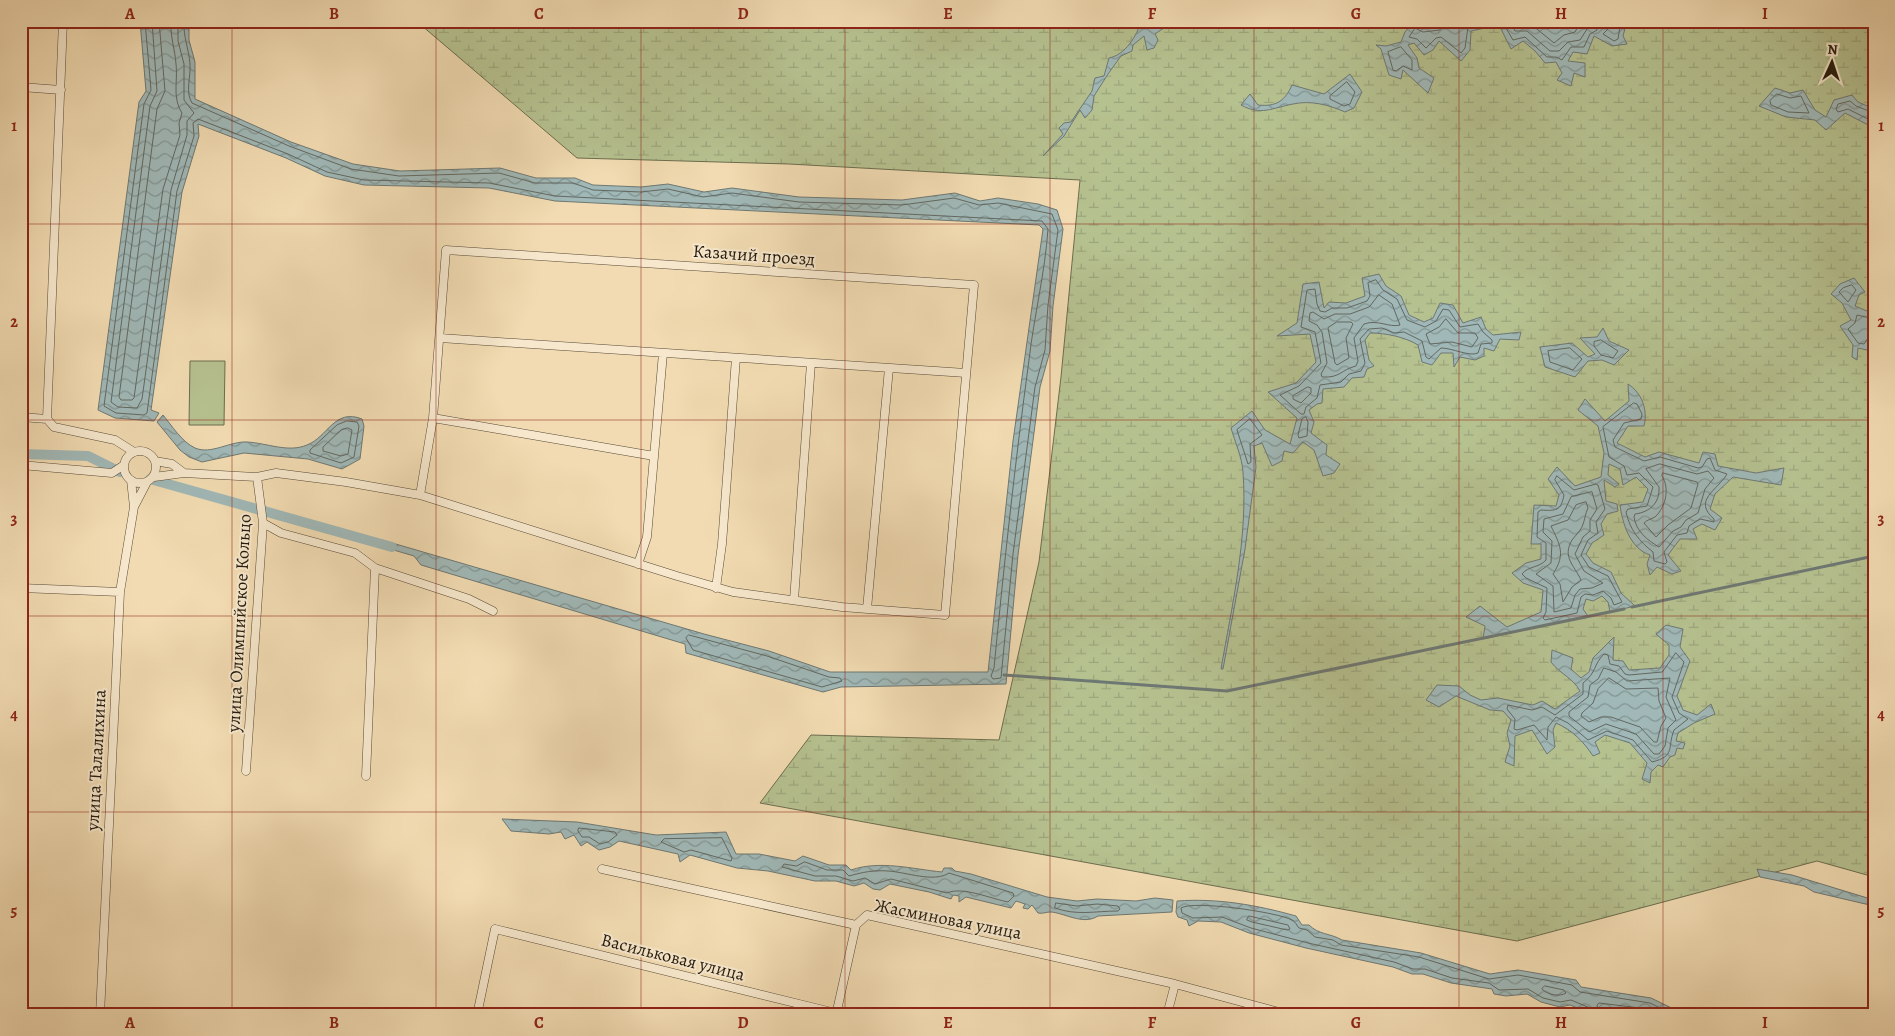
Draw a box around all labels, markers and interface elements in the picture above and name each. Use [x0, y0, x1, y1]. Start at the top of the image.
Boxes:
text: A [124, 3, 136, 25]
text: B [329, 3, 339, 25]
text: C [534, 3, 544, 25]
text: D [737, 3, 749, 25]
text: E [943, 3, 953, 25]
text: F [1148, 3, 1157, 25]
text: G [1351, 3, 1361, 25]
text: H [1555, 3, 1567, 25]
text: I [1762, 3, 1768, 25]
north arrow [1808, 38, 1858, 88]
text: N [1827, 40, 1838, 59]
text: 1 [11, 115, 17, 137]
text: 1 [1878, 115, 1884, 137]
street label: Казачий проезд [692, 239, 816, 271]
text: 2 [10, 311, 18, 333]
text: 2 [1877, 311, 1885, 333]
text: 3 [11, 508, 18, 530]
text: 3 [1878, 508, 1885, 530]
street label: улица Олимпийское Кольцо [221, 513, 257, 734]
street label: улица Талалихина [80, 688, 112, 832]
text: 4 [10, 704, 18, 726]
text: 4 [1877, 704, 1885, 726]
street label: Жасминовая улица [872, 893, 1024, 945]
text: 5 [11, 900, 18, 922]
text: 5 [1878, 900, 1885, 922]
street label: Васильковая улица [599, 928, 748, 987]
text: A [124, 1012, 136, 1034]
text: B [329, 1012, 339, 1034]
text: C [534, 1012, 544, 1034]
text: D [737, 1012, 749, 1034]
text: E [943, 1012, 953, 1034]
text: F [1148, 1012, 1157, 1034]
text: G [1351, 1012, 1361, 1034]
text: H [1555, 1012, 1567, 1034]
text: I [1762, 1012, 1768, 1034]

